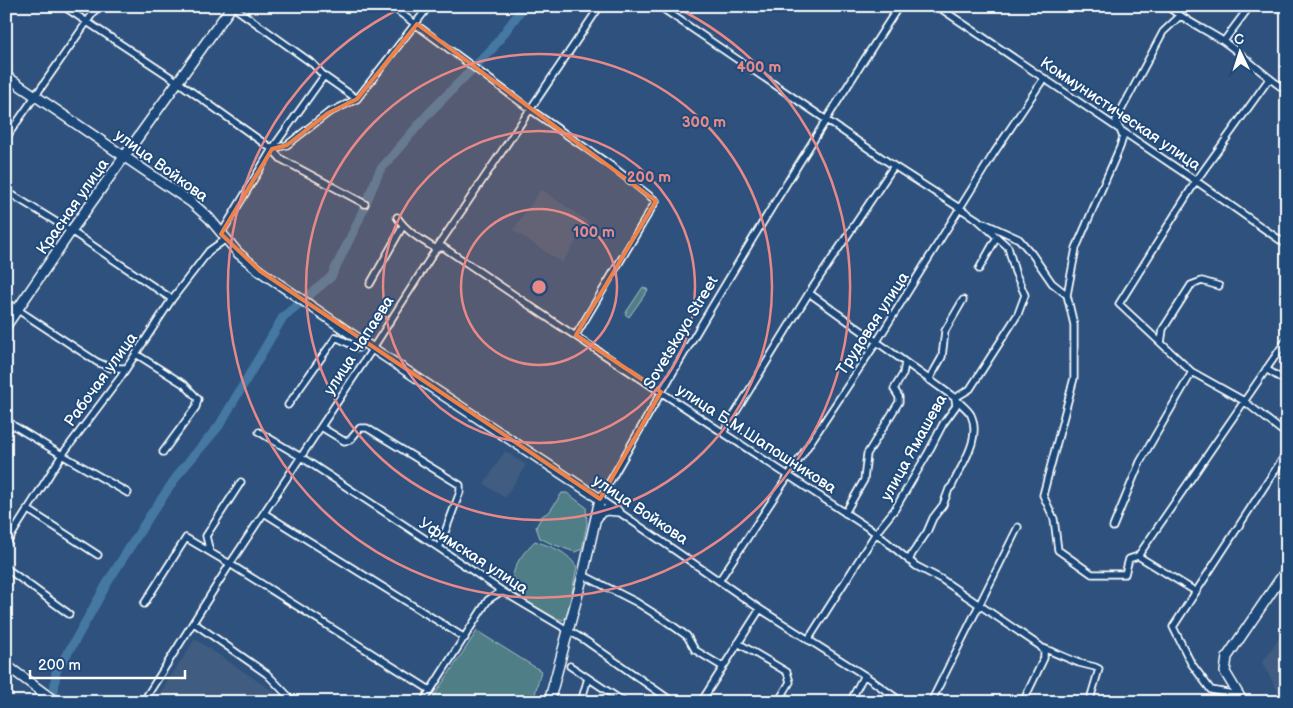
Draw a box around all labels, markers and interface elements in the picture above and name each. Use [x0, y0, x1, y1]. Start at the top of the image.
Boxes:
north arrow [1216, 28, 1266, 78]
text: С [1234, 31, 1245, 48]
street label: Коммунистическая улица [1036, 53, 1204, 175]
text: 400 m [737, 58, 781, 77]
text: 300 m [682, 113, 726, 132]
street label: улица Войкова [111, 126, 212, 207]
street label: Красная улица [33, 155, 114, 258]
text: 200 m [627, 168, 671, 187]
text: 100 m [573, 223, 615, 242]
street label: Трудовая улица [833, 268, 914, 379]
street label: Sovetskaya Street [640, 273, 723, 393]
centre of rings [530, 278, 548, 296]
street label: улица Чапаева [320, 292, 399, 399]
street label: Рабочая улица [61, 329, 142, 431]
street label: улица Б.М.Шапошникова [673, 380, 840, 498]
street label: улица Ямашева [877, 391, 952, 504]
street label: улица Войкова [589, 471, 692, 549]
street label: Уфимская улица [415, 514, 532, 599]
scale bar [30, 648, 185, 680]
text: 200 m [38, 656, 81, 675]

